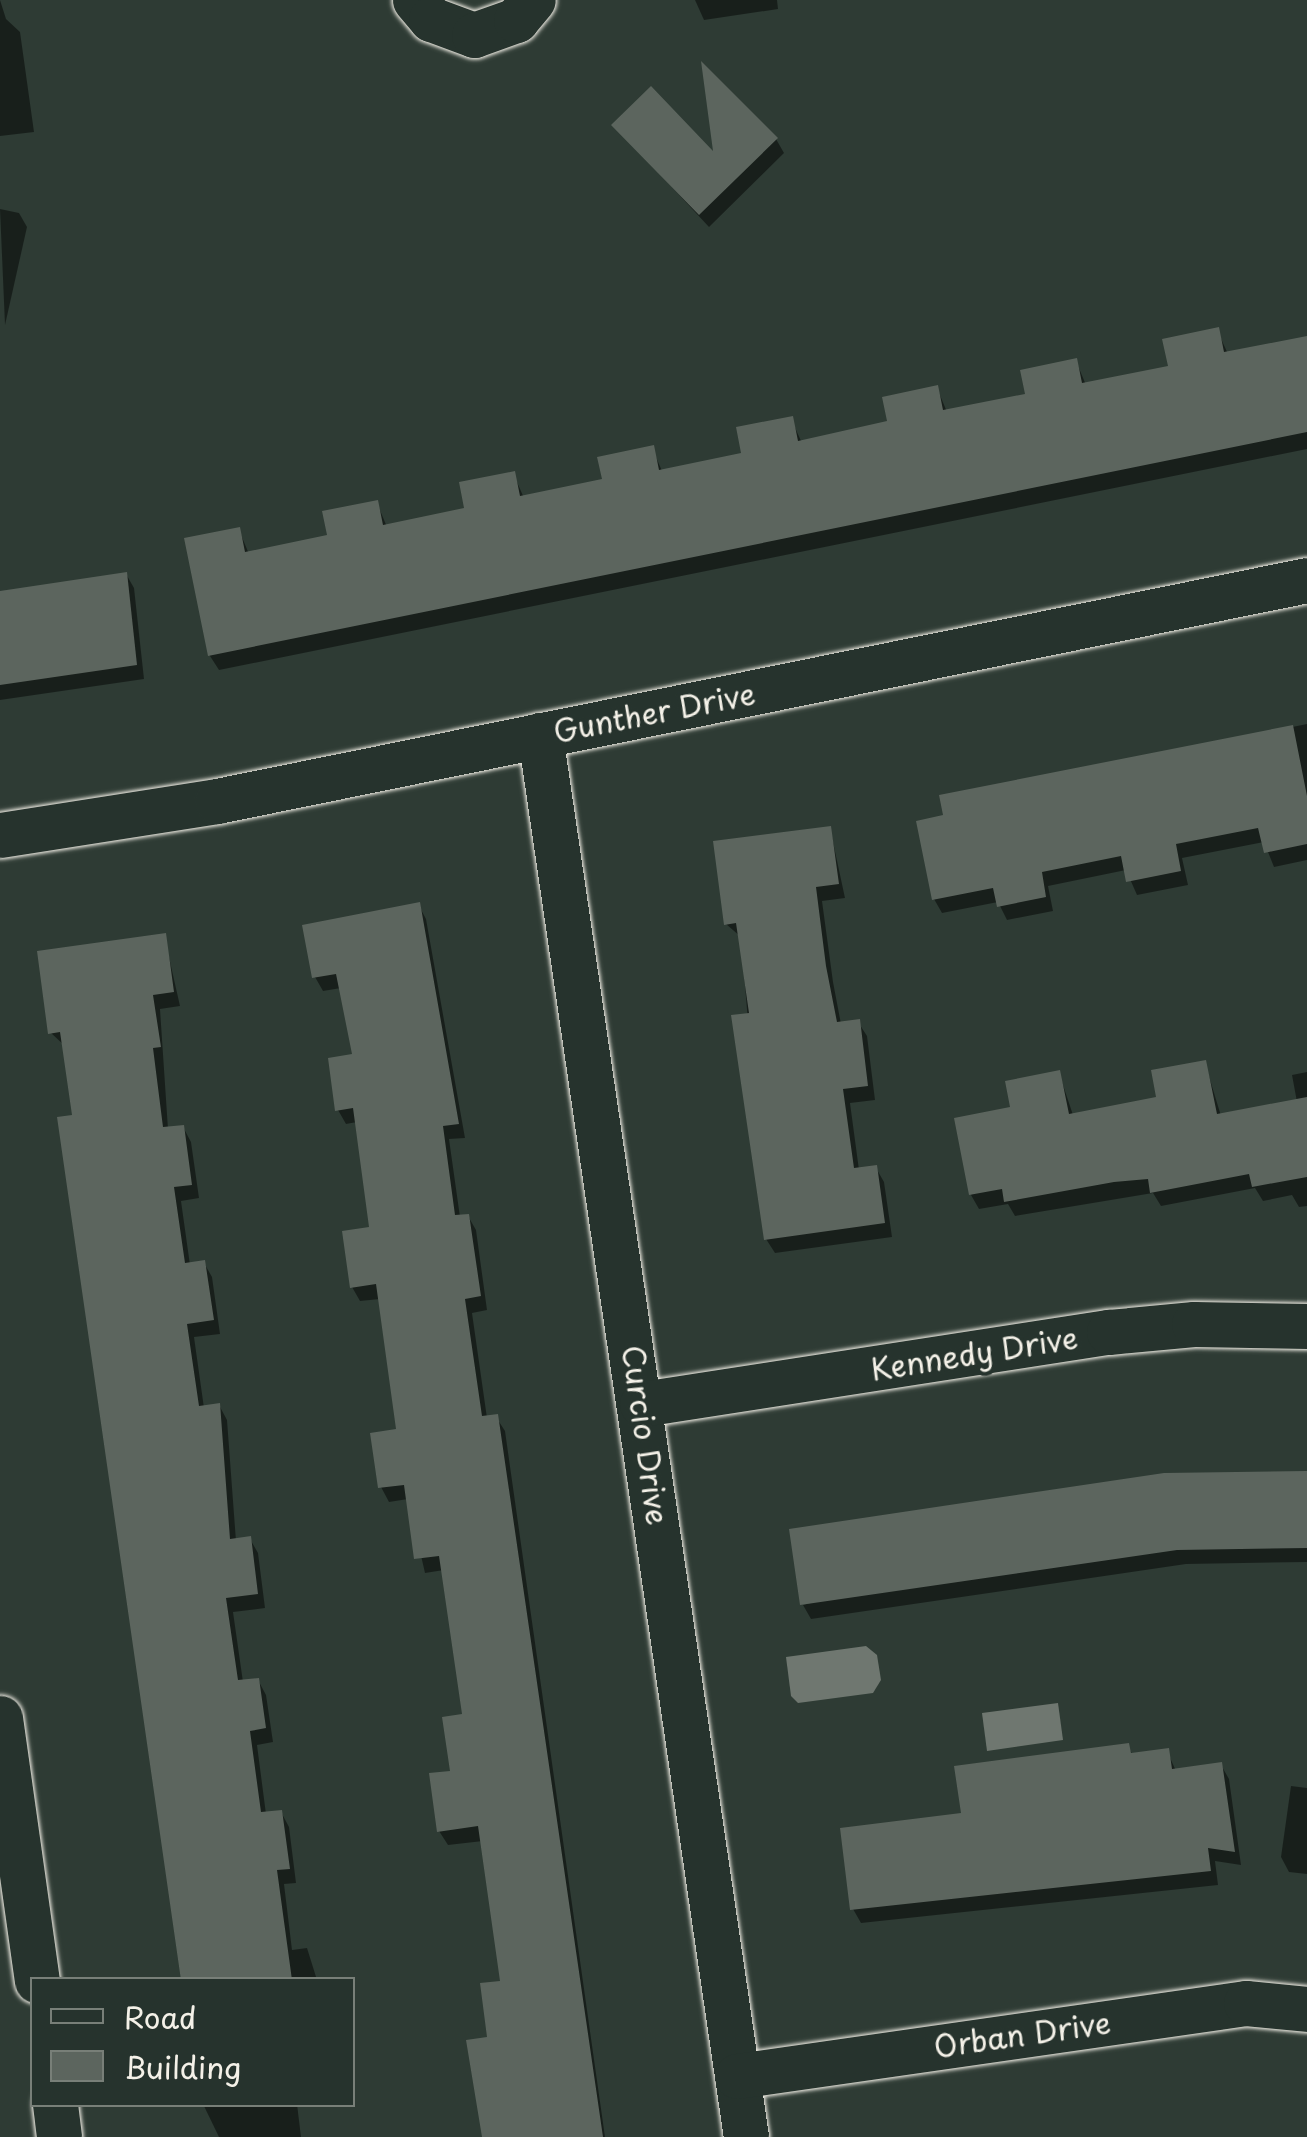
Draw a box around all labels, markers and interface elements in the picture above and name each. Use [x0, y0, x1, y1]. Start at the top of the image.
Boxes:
street label: Gunther Drive [549, 675, 759, 749]
street label: Kennedy Drive [868, 1319, 1080, 1387]
street label: Curcio Drive [616, 1343, 676, 1527]
legend [30, 1977, 355, 2107]
text: Road [124, 1994, 197, 2039]
street label: Orban Drive [931, 2004, 1113, 2064]
text: Building [124, 2044, 241, 2089]

